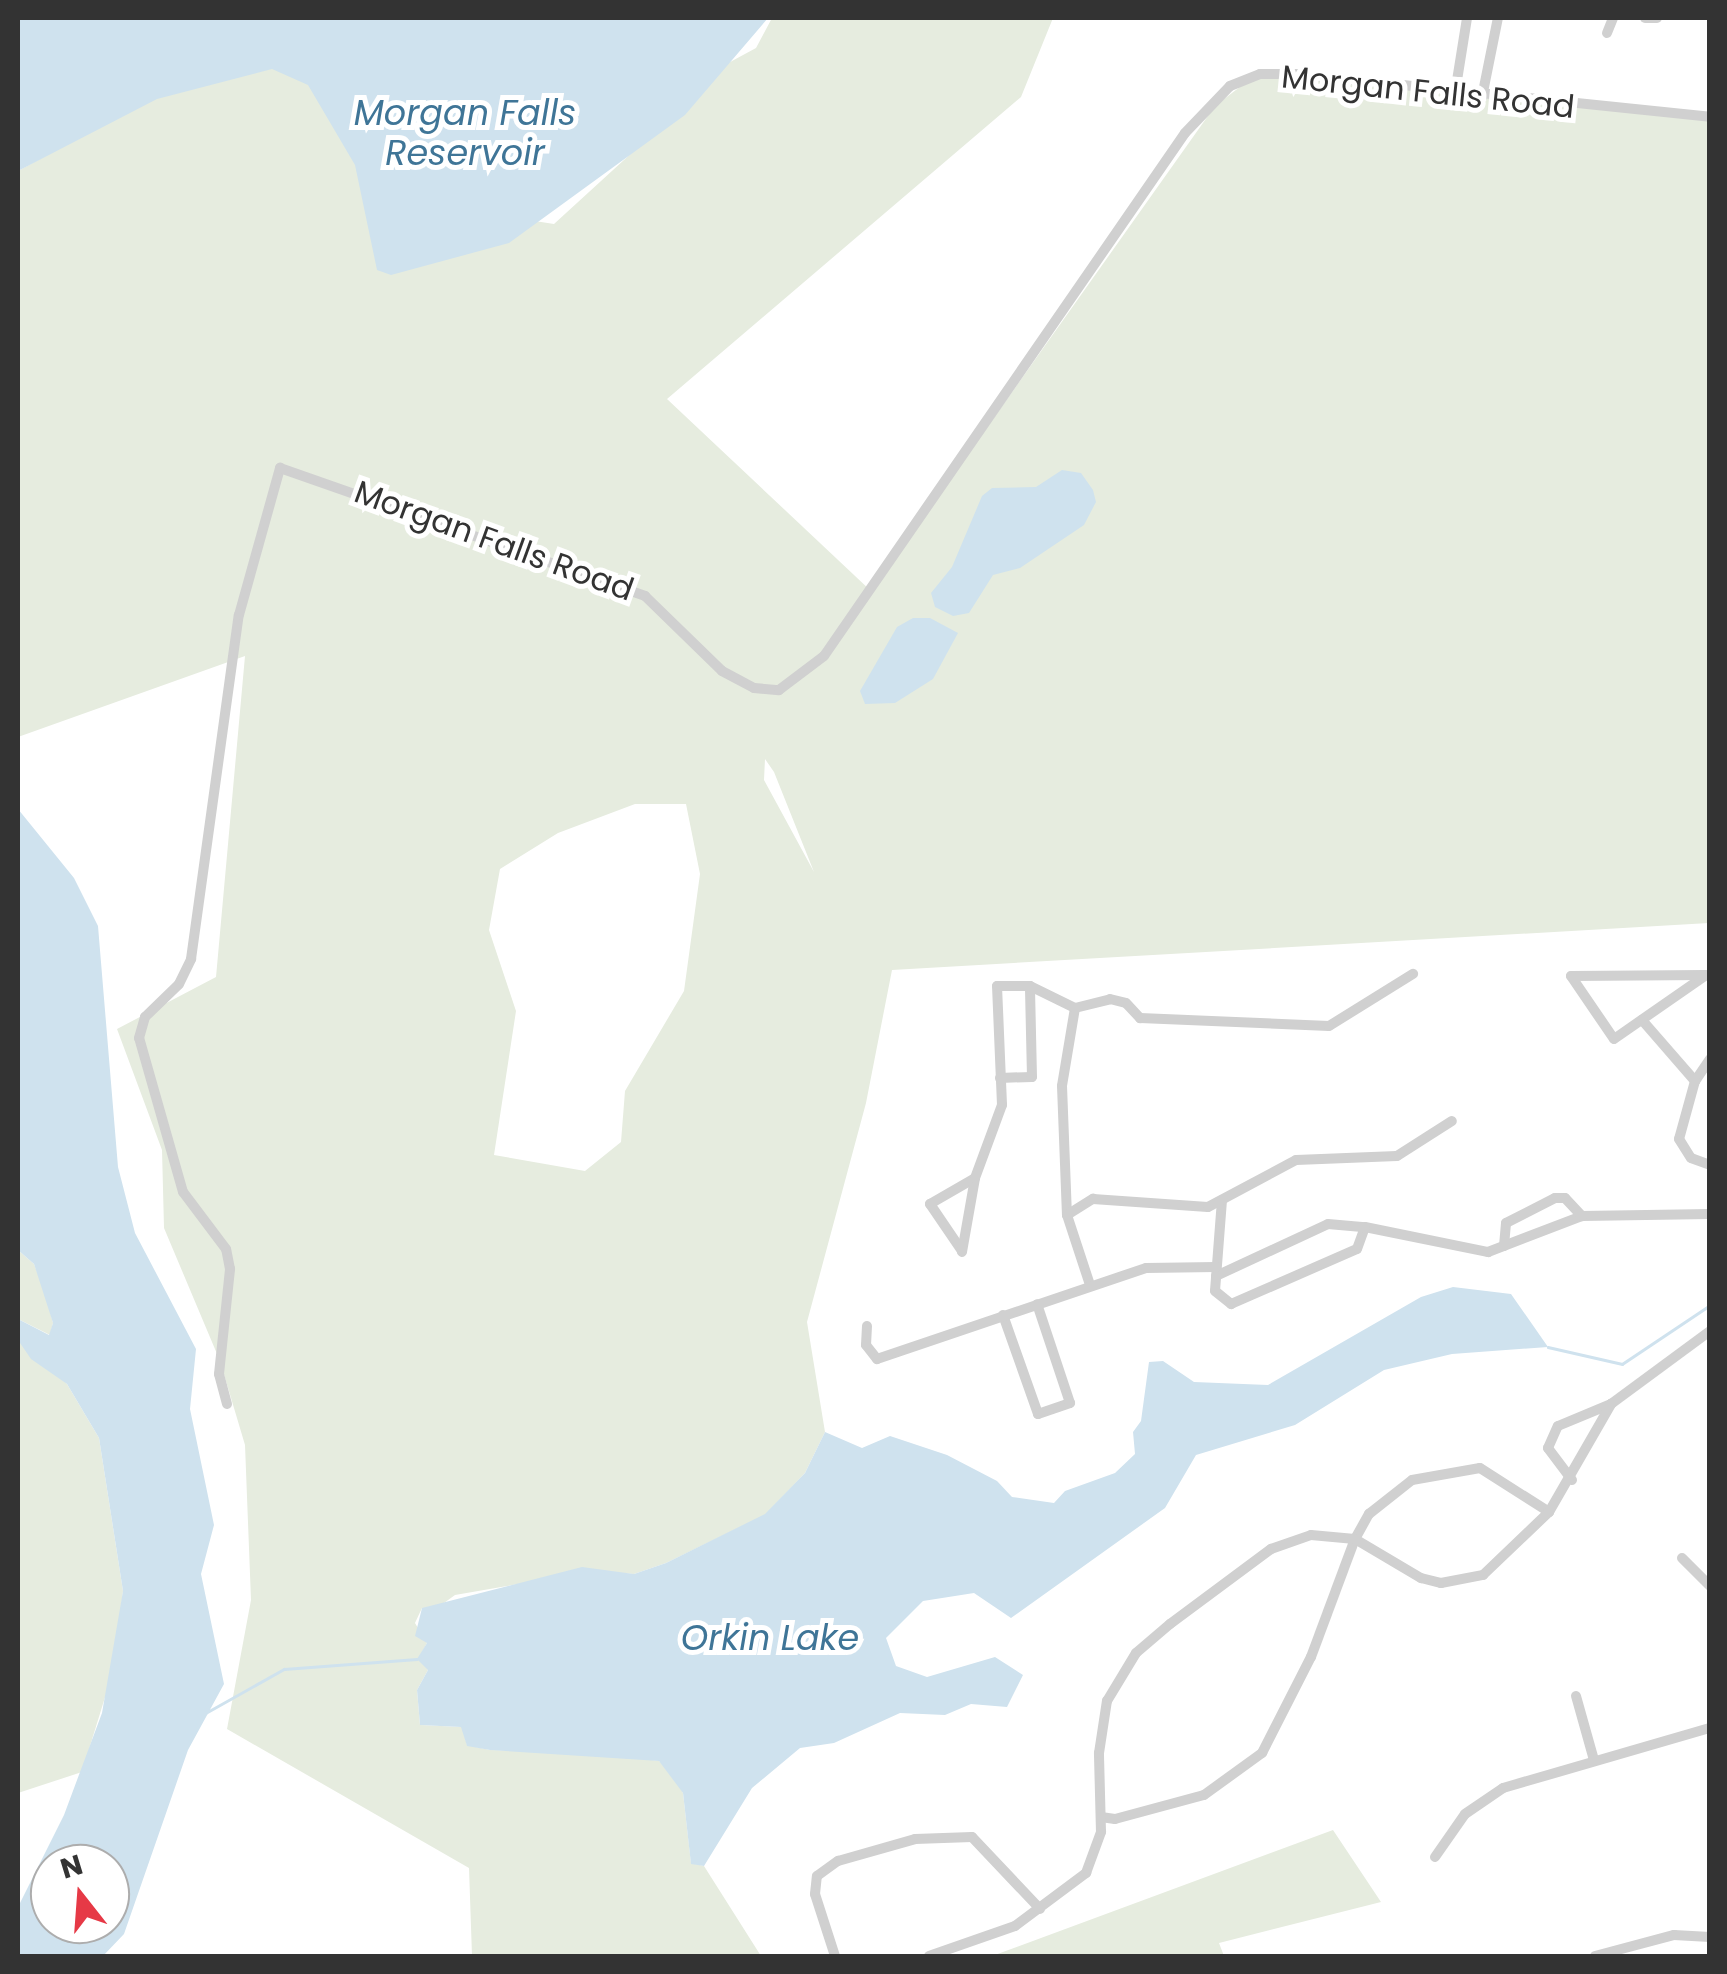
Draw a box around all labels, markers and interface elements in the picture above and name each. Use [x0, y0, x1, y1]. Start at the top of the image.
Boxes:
street label: Morgan Falls Road [1280, 58, 1576, 126]
water label: Morgan Falls Reservoir [354, 92, 576, 174]
street label: Morgan Falls Road [349, 473, 639, 609]
water label: Orkin Lake [681, 1617, 859, 1659]
north arrow [30, 1844, 130, 1944]
text: N [56, 1845, 87, 1888]

